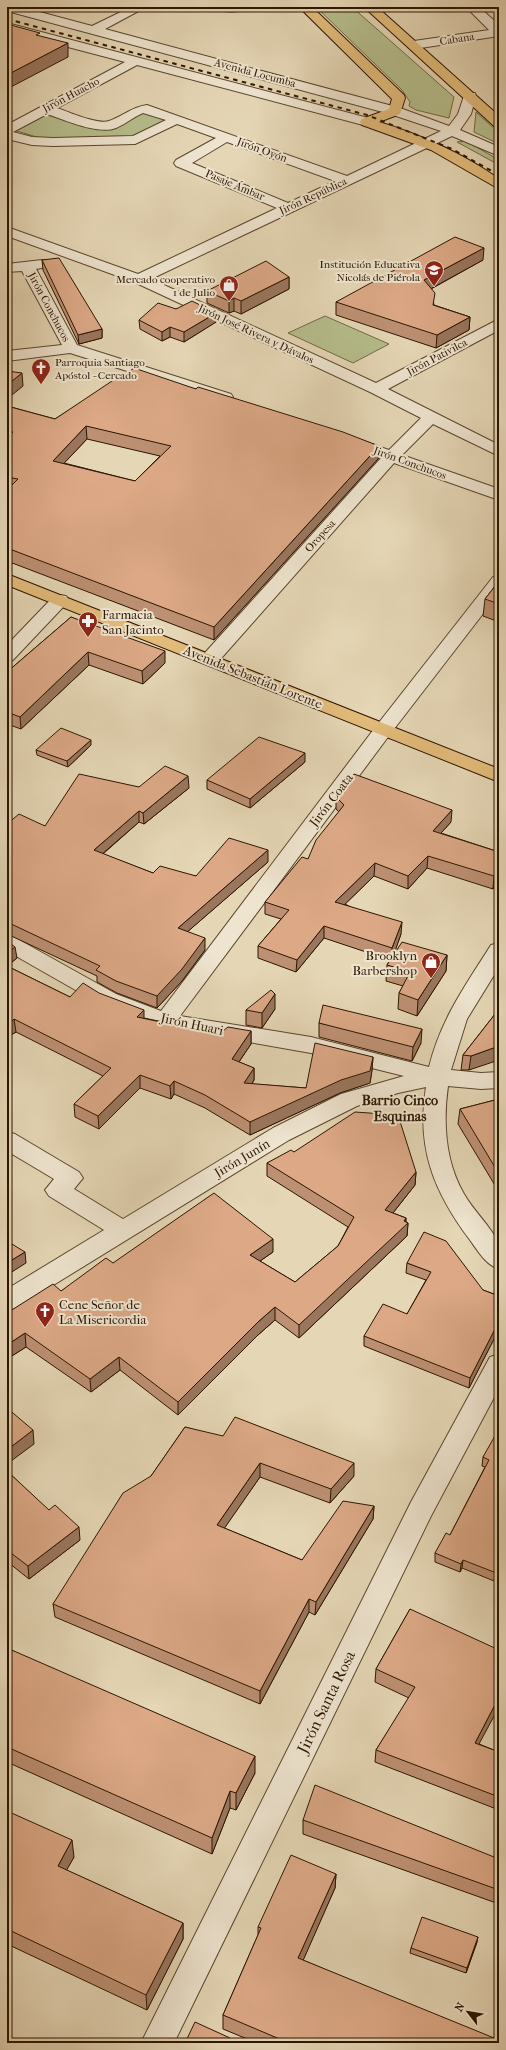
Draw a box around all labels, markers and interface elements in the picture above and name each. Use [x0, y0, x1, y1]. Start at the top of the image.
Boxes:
street label: Cabana [439, 30, 476, 48]
street label: Avenida Locumba [212, 56, 298, 90]
street label: Jirón Huacho [39, 74, 102, 116]
street label: Jirón Oyón [234, 135, 289, 165]
street label: Pasaje Ámbar [203, 167, 267, 203]
street label: Jirón República [276, 174, 350, 218]
place label: Institución Educativa Nicolás de Piérola [320, 258, 421, 284]
school or university icon: Institución Educativa Nicolás de Piérola [423, 259, 445, 287]
street label: Jirón Conchucos [25, 269, 73, 344]
place label: Mercado cooperativo 1 de Julio [116, 273, 215, 299]
shop icon: Mercado cooperativo 1 de Julio [218, 274, 240, 302]
street label: Jirón José Rivera y Dávalos [195, 301, 316, 367]
street label: Jirón Pativilca [404, 335, 470, 379]
place label: Parroquia Santiago Apóstol - Cercado [54, 356, 145, 382]
church icon: Parroquia Santiago Apóstol - Cercado [30, 357, 52, 385]
street label: Jirón Conchucos [371, 443, 448, 482]
street label: Oropesa [302, 516, 339, 555]
place label: Farmacia San Jacinto [102, 607, 164, 637]
pharmacy icon: Farmacia San Jacinto [77, 610, 99, 638]
street label: Avenida Sebastián Lorente [180, 642, 325, 712]
street label: Jirón Coata [305, 770, 356, 830]
place label: Brooklyn Barbershop [353, 948, 417, 978]
shop icon: Brooklyn Barbershop [420, 951, 442, 979]
street label: Jirón Huari [158, 1010, 225, 1038]
district label: Barrio Cinco Esquinas [362, 1092, 438, 1125]
street label: Jirón Junín [211, 1135, 273, 1181]
place label: Cene Señor de La Misericordia [59, 1297, 147, 1327]
church icon: Cene Señor de La Misericordia [34, 1300, 56, 1328]
street label: Jirón Santa Rosa [292, 1647, 359, 1758]
north arrow [448, 1992, 488, 2032]
text: N [452, 2000, 468, 2014]

